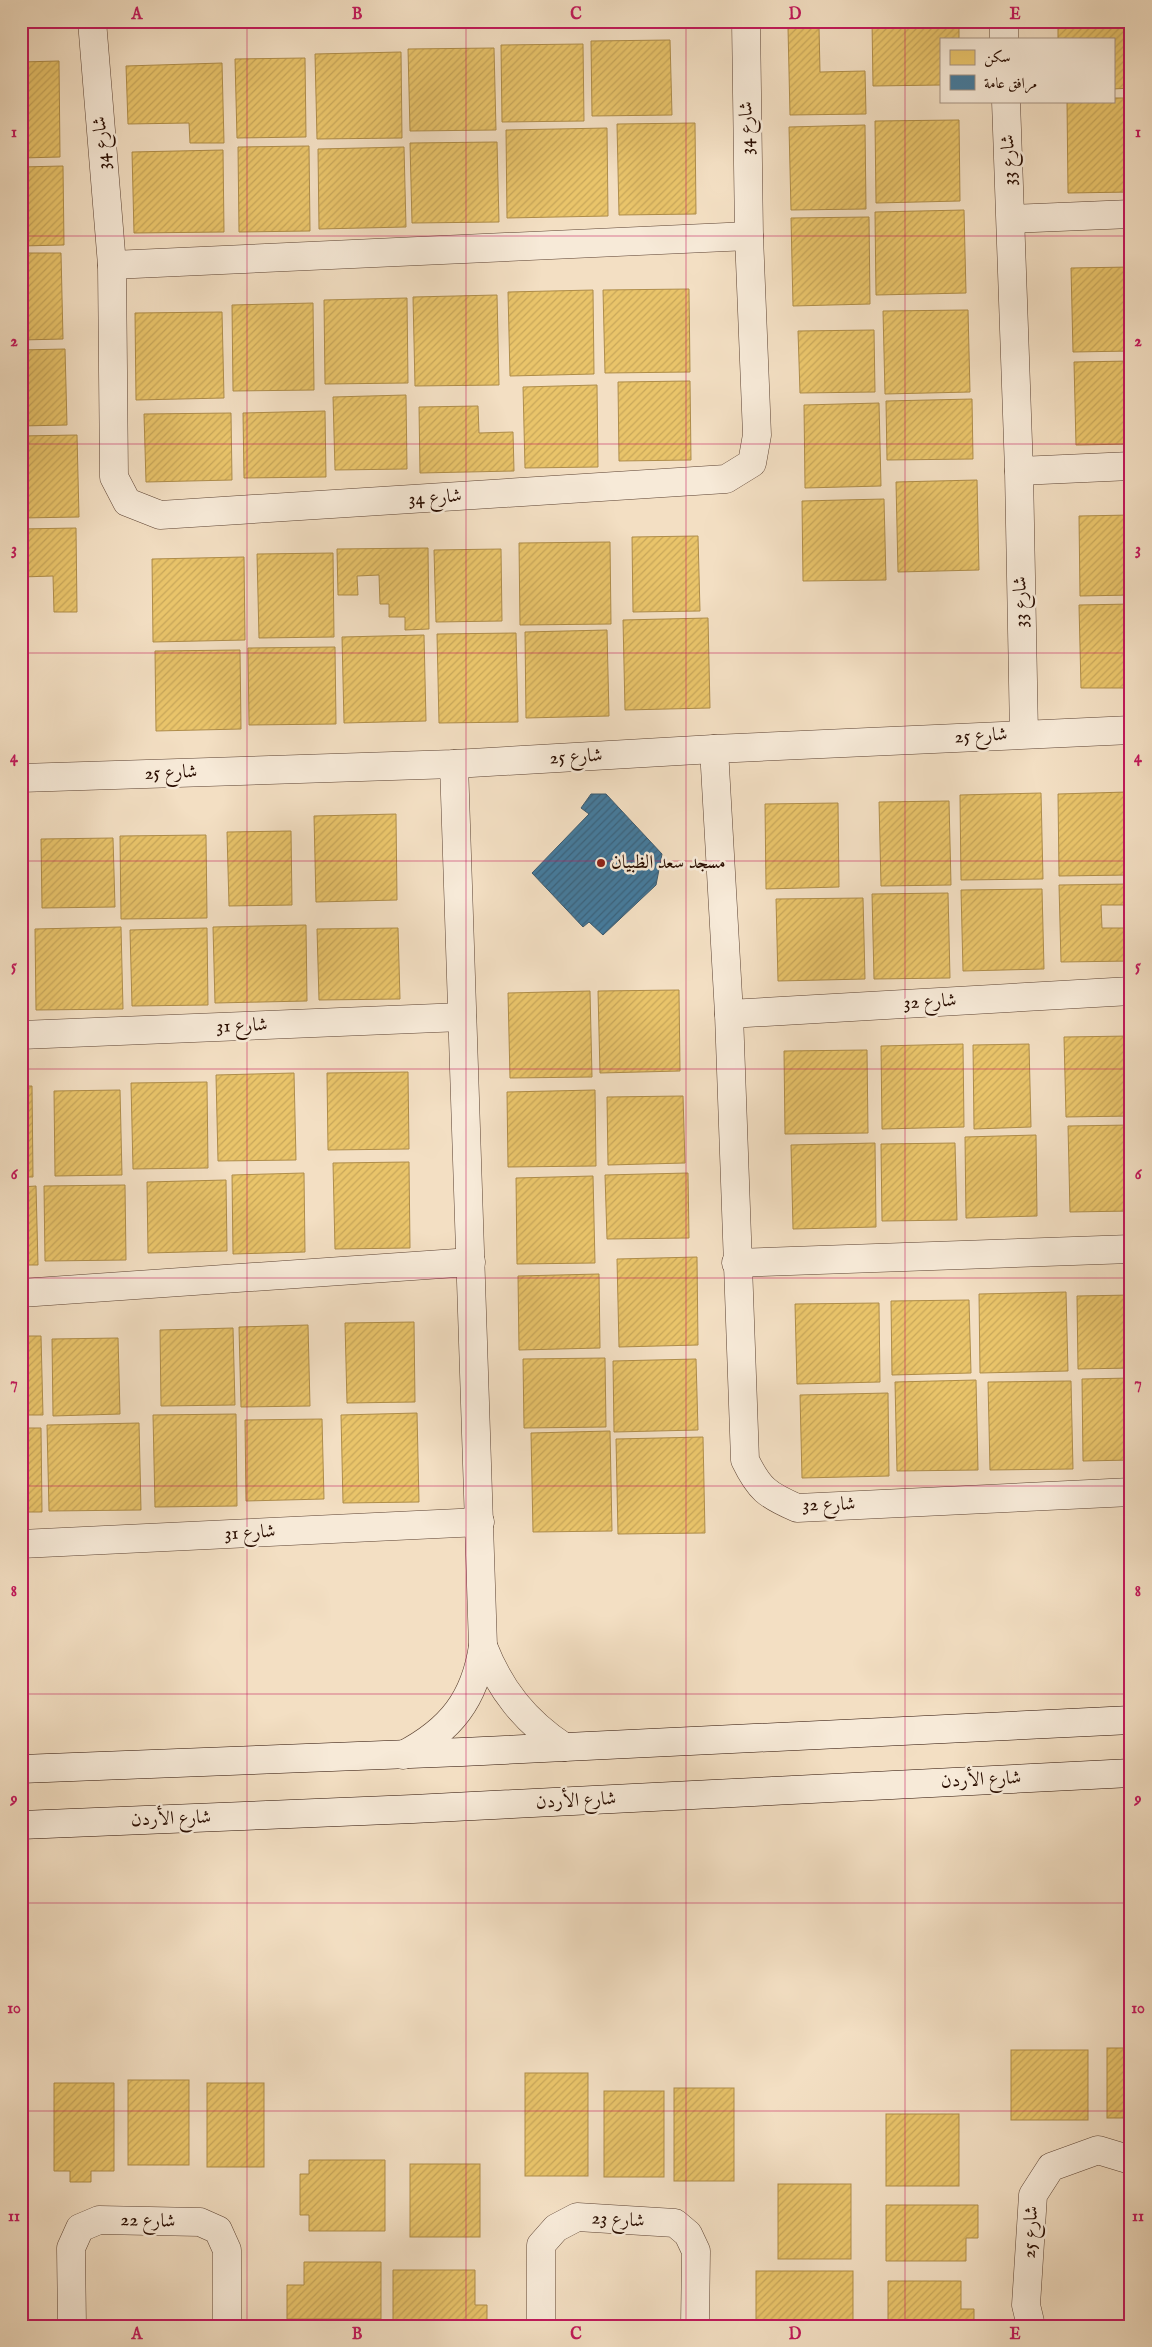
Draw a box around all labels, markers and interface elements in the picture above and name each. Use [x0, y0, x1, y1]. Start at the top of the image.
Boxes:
text: A [131, 5, 144, 25]
text: B [352, 5, 363, 25]
text: C [570, 5, 582, 25]
text: D [789, 5, 802, 25]
text: E [1009, 5, 1021, 25]
legend [940, 38, 1114, 102]
text: سكن [984, 48, 1011, 67]
text: مرافق عامة [984, 74, 1037, 94]
street label: شارع 34 [735, 101, 761, 155]
street label: شارع 34 [88, 115, 118, 171]
text: 1 [11, 123, 17, 143]
text: 1 [1135, 123, 1141, 143]
street label: شارع 33 [996, 134, 1024, 186]
text: 2 [10, 332, 18, 352]
text: 2 [1134, 332, 1142, 352]
street label: شارع 34 [407, 484, 463, 514]
text: 3 [11, 540, 17, 560]
text: 3 [1135, 540, 1141, 560]
street label: شارع 33 [1009, 576, 1035, 628]
street label: شارع 25 [954, 723, 1008, 751]
street label: شارع 25 [549, 744, 603, 772]
text: 4 [10, 748, 19, 768]
text: 4 [1134, 748, 1143, 768]
street label: شارع 25 [144, 760, 198, 788]
place label: مسجد سعد الظبيان [611, 851, 726, 875]
marker: مسجد سعد الظبيان [595, 857, 607, 869]
text: 5 [11, 957, 17, 977]
text: 5 [1135, 957, 1141, 977]
street label: شارع 32 [903, 989, 957, 1017]
street label: شارع 31 [216, 1013, 268, 1041]
text: 6 [11, 1165, 19, 1185]
text: 6 [1135, 1165, 1143, 1185]
text: 7 [10, 1374, 18, 1394]
text: 7 [1134, 1374, 1142, 1394]
street label: شارع 32 [802, 1493, 856, 1519]
street label: شارع 31 [224, 1520, 276, 1548]
text: 8 [11, 1582, 17, 1602]
text: 8 [1135, 1582, 1141, 1602]
street label: شارع الأردن [940, 1763, 1022, 1796]
street label: شارع الأردن [535, 1784, 617, 1817]
text: 9 [10, 1790, 18, 1810]
text: 9 [1134, 1790, 1142, 1810]
street label: شارع الأردن [130, 1803, 212, 1834]
text: 10 [7, 1999, 21, 2019]
text: 10 [1131, 1999, 1145, 2019]
street label: شارع 25 [1018, 2205, 1046, 2259]
street label: 23 شارع [591, 2206, 645, 2236]
text: 11 [8, 2207, 20, 2227]
text: 11 [1132, 2207, 1144, 2227]
street label: شارع 22 [120, 2208, 176, 2236]
text: A [131, 2325, 144, 2345]
text: B [352, 2325, 363, 2345]
text: C [570, 2325, 582, 2345]
text: D [789, 2325, 802, 2345]
text: E [1009, 2325, 1021, 2345]

